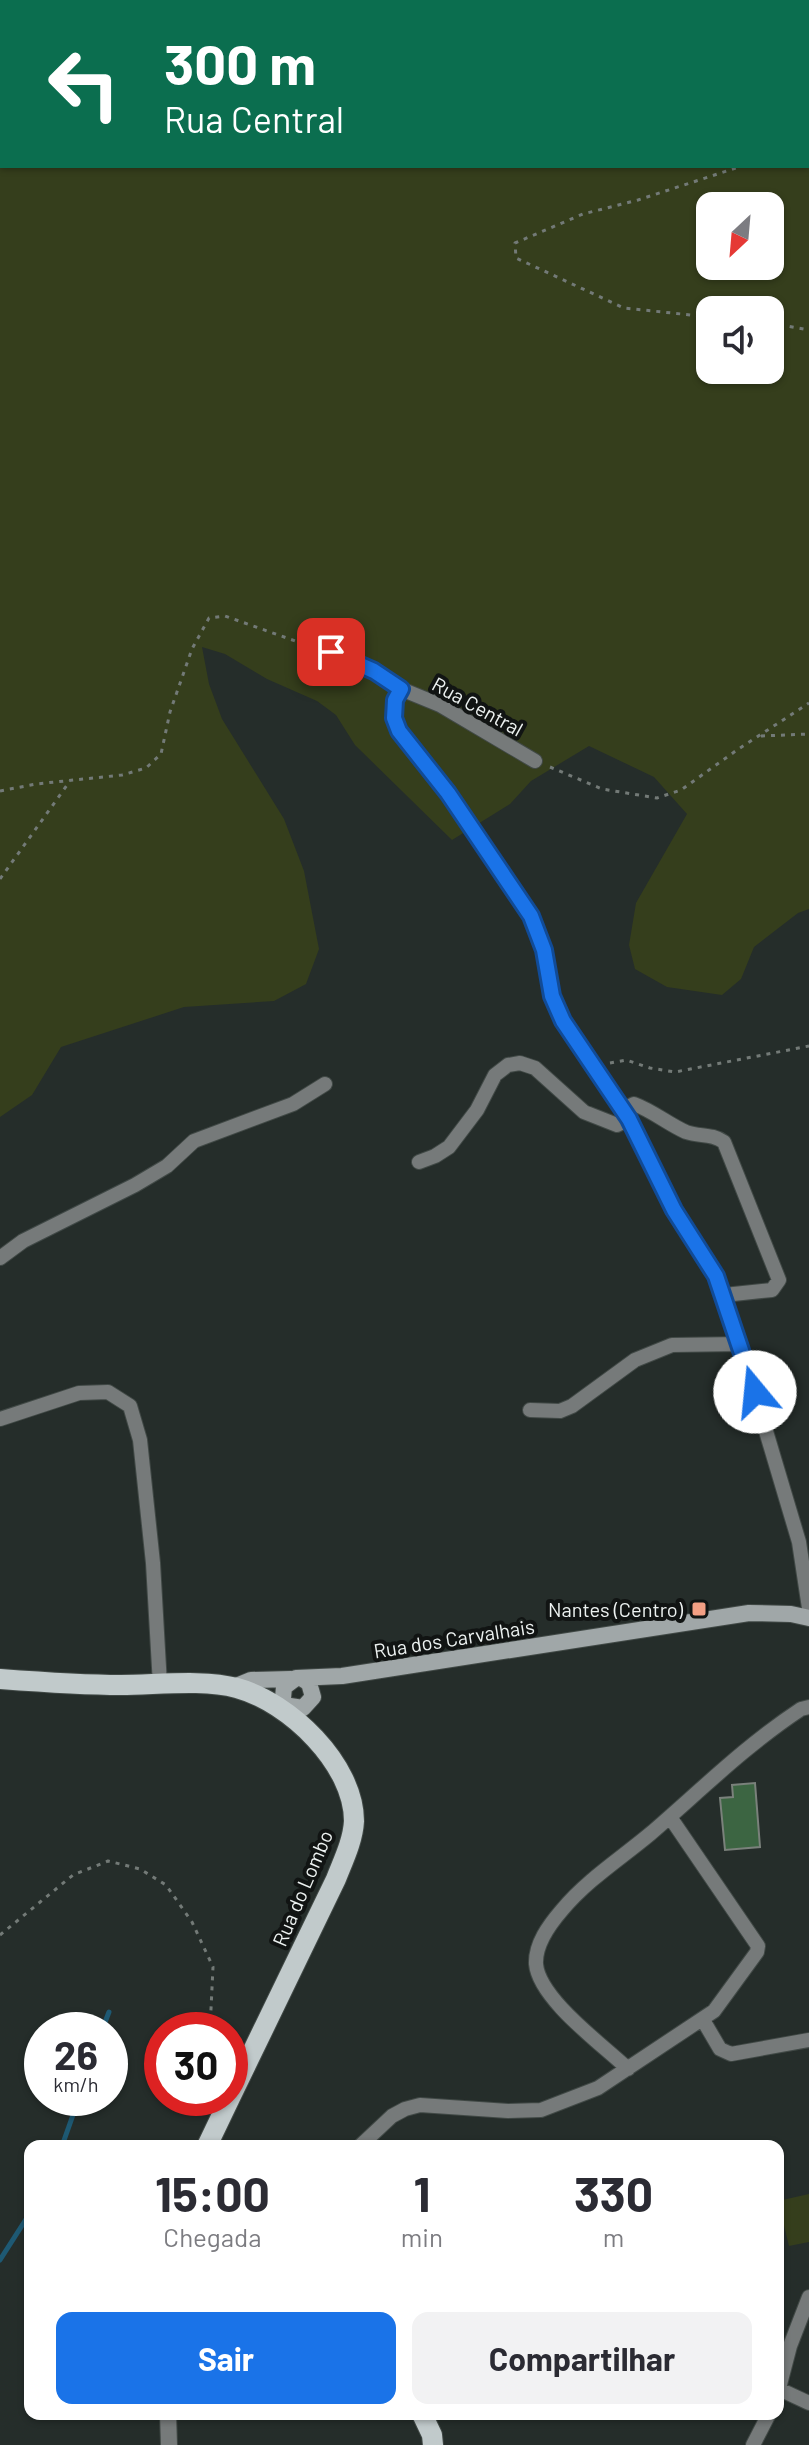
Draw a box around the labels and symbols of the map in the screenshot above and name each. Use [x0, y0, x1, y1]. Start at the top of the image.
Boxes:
north arrow [696, 192, 784, 280]
pin [297, 618, 365, 686]
street label: Rua Central [428, 671, 528, 741]
position arrow [713, 1350, 797, 1434]
place label: Nantes (Centro) [548, 1597, 684, 1621]
marker: Nantes (Centro) [690, 1600, 708, 1618]
street label: Rua dos Carvalhais [372, 1613, 536, 1663]
street label: Rua do Lombo [267, 1826, 337, 1950]
speed limit sign: 30 [144, 2012, 248, 2116]

